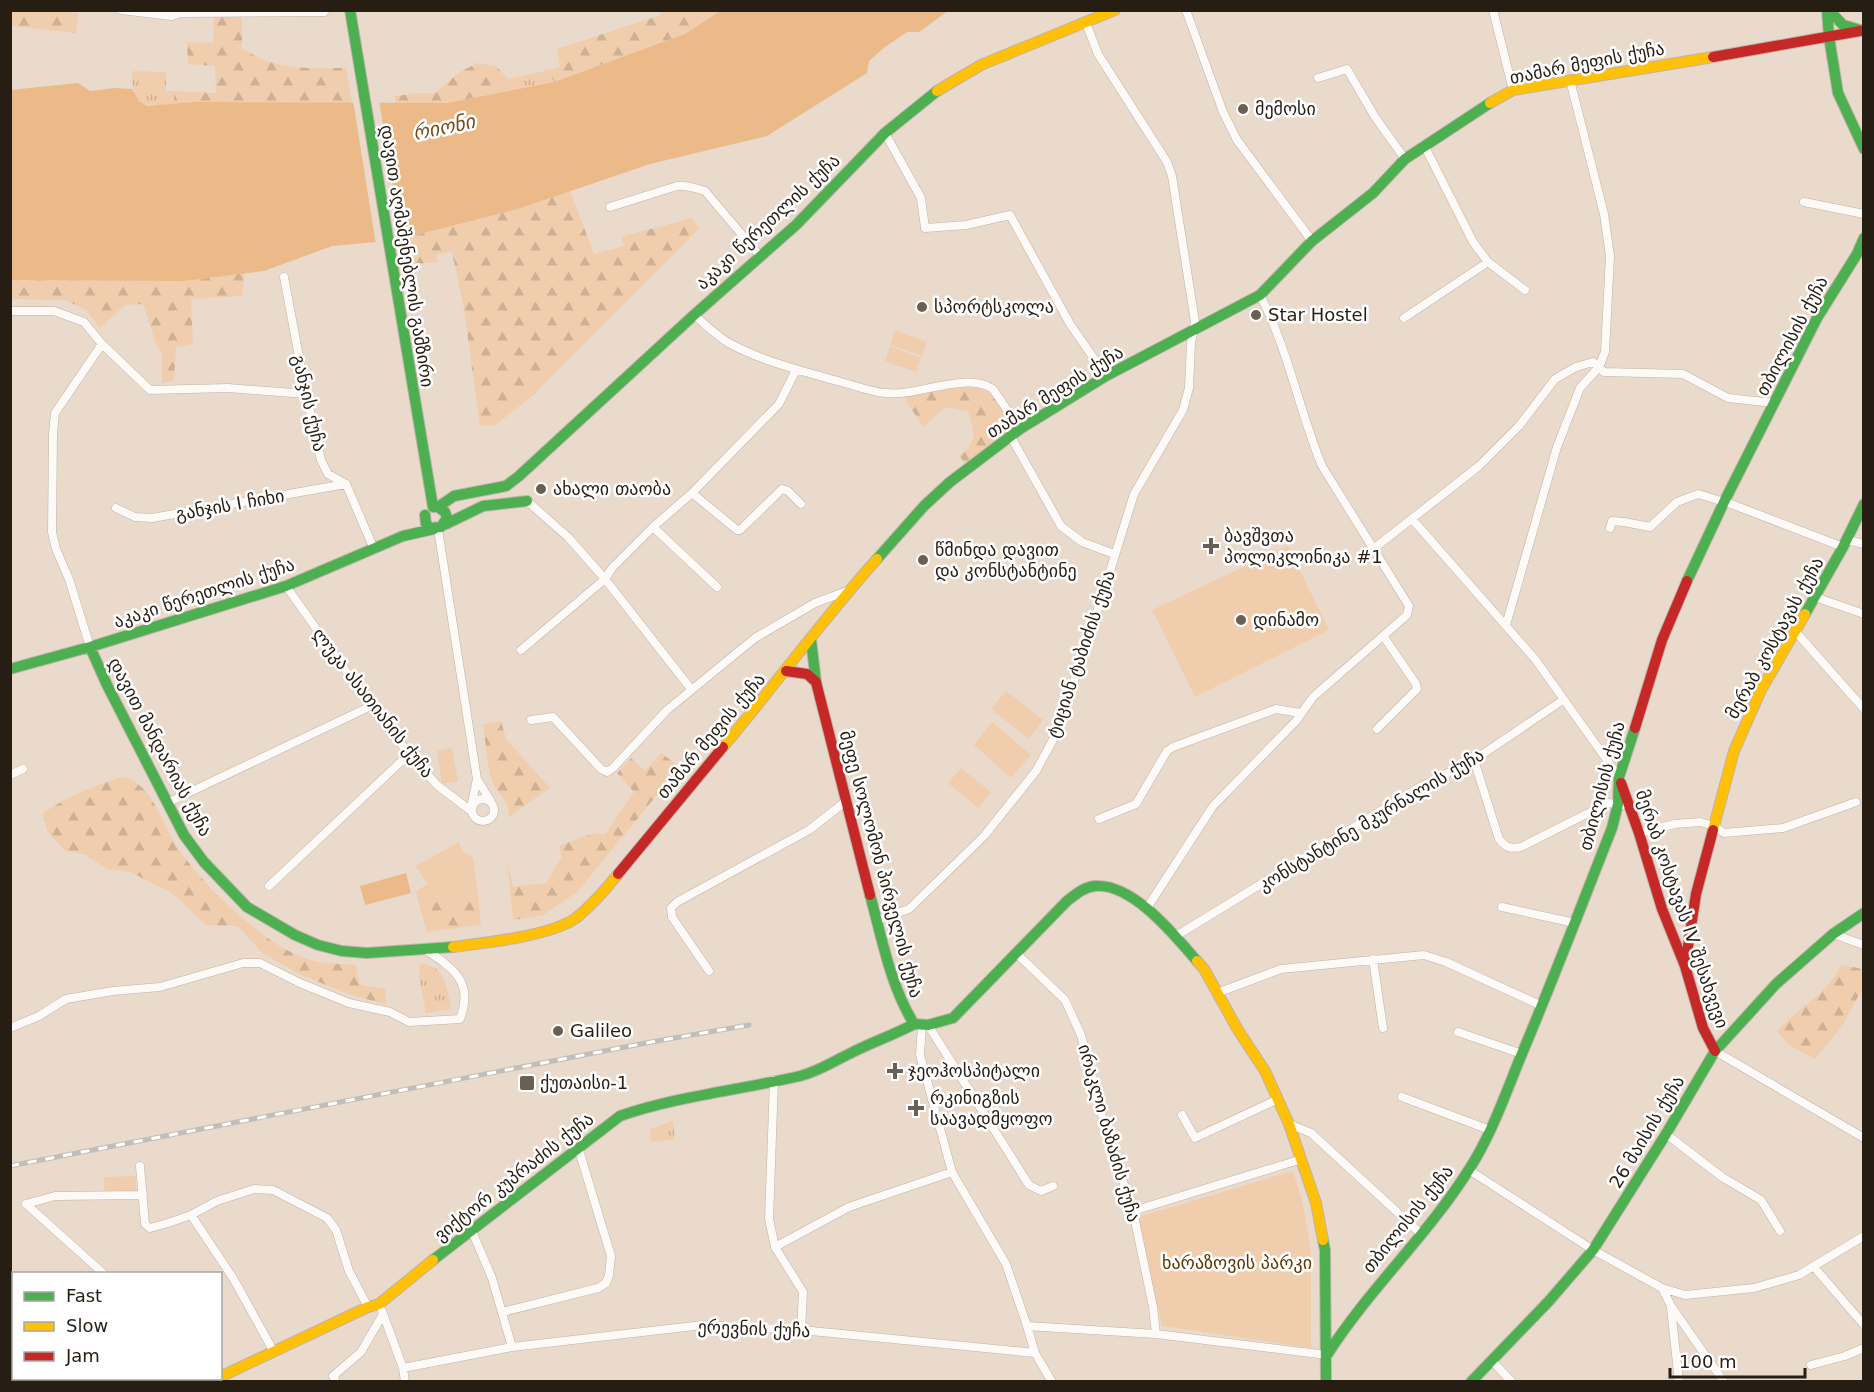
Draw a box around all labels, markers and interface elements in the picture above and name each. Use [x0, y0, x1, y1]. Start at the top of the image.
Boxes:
street label: თამარ მეფის ქუჩა [1508, 37, 1666, 88]
place label: მემოსი [1255, 98, 1316, 119]
marker: მემოსი [1236, 102, 1250, 116]
water label: რიონი [411, 108, 479, 145]
street label: დავით აღმაშენებლის გამზირი [376, 123, 439, 389]
street label: აკაკი წერეთლის ქუჩა [691, 150, 844, 294]
street label: თბილისის ქუჩა [1751, 272, 1832, 399]
place label: სპორტსკოლა [934, 296, 1054, 317]
marker: სპორტსკოლა [915, 300, 929, 314]
place label: Star Hostel [1268, 304, 1368, 325]
marker: Star Hostel [1249, 308, 1263, 322]
street label: თამარ მეფის ქუჩა [983, 341, 1127, 442]
street label: განჯის ქუჩა [288, 352, 331, 453]
place label: ახალი თაობა [553, 478, 671, 499]
marker: ახალი თაობა [534, 482, 548, 496]
street label: განჯის I ჩიხი [174, 485, 286, 524]
place label: ბავშვთა პოლიკლინიკა #1 [1224, 525, 1383, 567]
marker: ბავშვთა პოლიკლინიკა #1 [1202, 537, 1220, 555]
place label: წმინდა დავით და კონსტანტინე [935, 539, 1077, 581]
street label: აკაკი წერეთლის ქუჩა [111, 553, 297, 632]
marker: წმინდა დავით და კონსტანტინე [916, 553, 930, 567]
street label: მერაბ კოსტავას ქუჩა [1721, 553, 1828, 722]
street label: ტიციან ტაბიძის ქუჩა [1042, 567, 1119, 740]
place label: დინამო [1253, 609, 1319, 630]
marker: დინამო [1234, 613, 1248, 627]
street label: ლუკა ასათიანის ქუჩა [308, 624, 438, 782]
street label: დავით მანდარიას ქუჩა [104, 654, 217, 840]
street label: თამარ მეფის ქუჩა [652, 669, 769, 803]
street label: თბილისის ქუჩა [1574, 719, 1629, 853]
street label: მეფე სოლომონ პირველის ქუჩა [836, 728, 927, 1000]
street label: კონსტანტინე მკურნალის ქუჩა [1254, 744, 1487, 895]
street label: მერაბ კოსტავას IV შესახვევი [1632, 787, 1733, 1031]
place label: Galileo [570, 1020, 632, 1041]
marker: Galileo [551, 1024, 565, 1038]
street label: ირაკლი ბაზაძის ქუჩა [1074, 1042, 1145, 1224]
place label: ჯეოჰოსპიტალი [908, 1060, 1040, 1081]
marker: ჯეოჰოსპიტალი [886, 1062, 904, 1080]
place label: ქუთაისი-1 [540, 1072, 628, 1093]
street label: 26 მაისის ქუჩა [1605, 1072, 1688, 1192]
marker: ქუთაისი-1 [518, 1074, 536, 1092]
place label: რკინიგზის საავადმყოფო [930, 1087, 1053, 1129]
marker: რკინიგზის საავადმყოფო [907, 1099, 925, 1117]
street label: ვიქტორ კუპრაძის ქუჩა [430, 1108, 597, 1245]
street label: თბილისის ქუჩა [1358, 1161, 1457, 1277]
park label: ხარაზოვის პარკი [1162, 1252, 1312, 1273]
legend [12, 1272, 222, 1380]
text: Fast [66, 1285, 102, 1306]
text: Slow [66, 1315, 108, 1336]
street label: ერევნის ქუჩა [697, 1316, 811, 1341]
scale bar [1670, 1341, 1805, 1379]
text: Jam [65, 1345, 100, 1366]
text: 100 m [1679, 1351, 1737, 1372]

